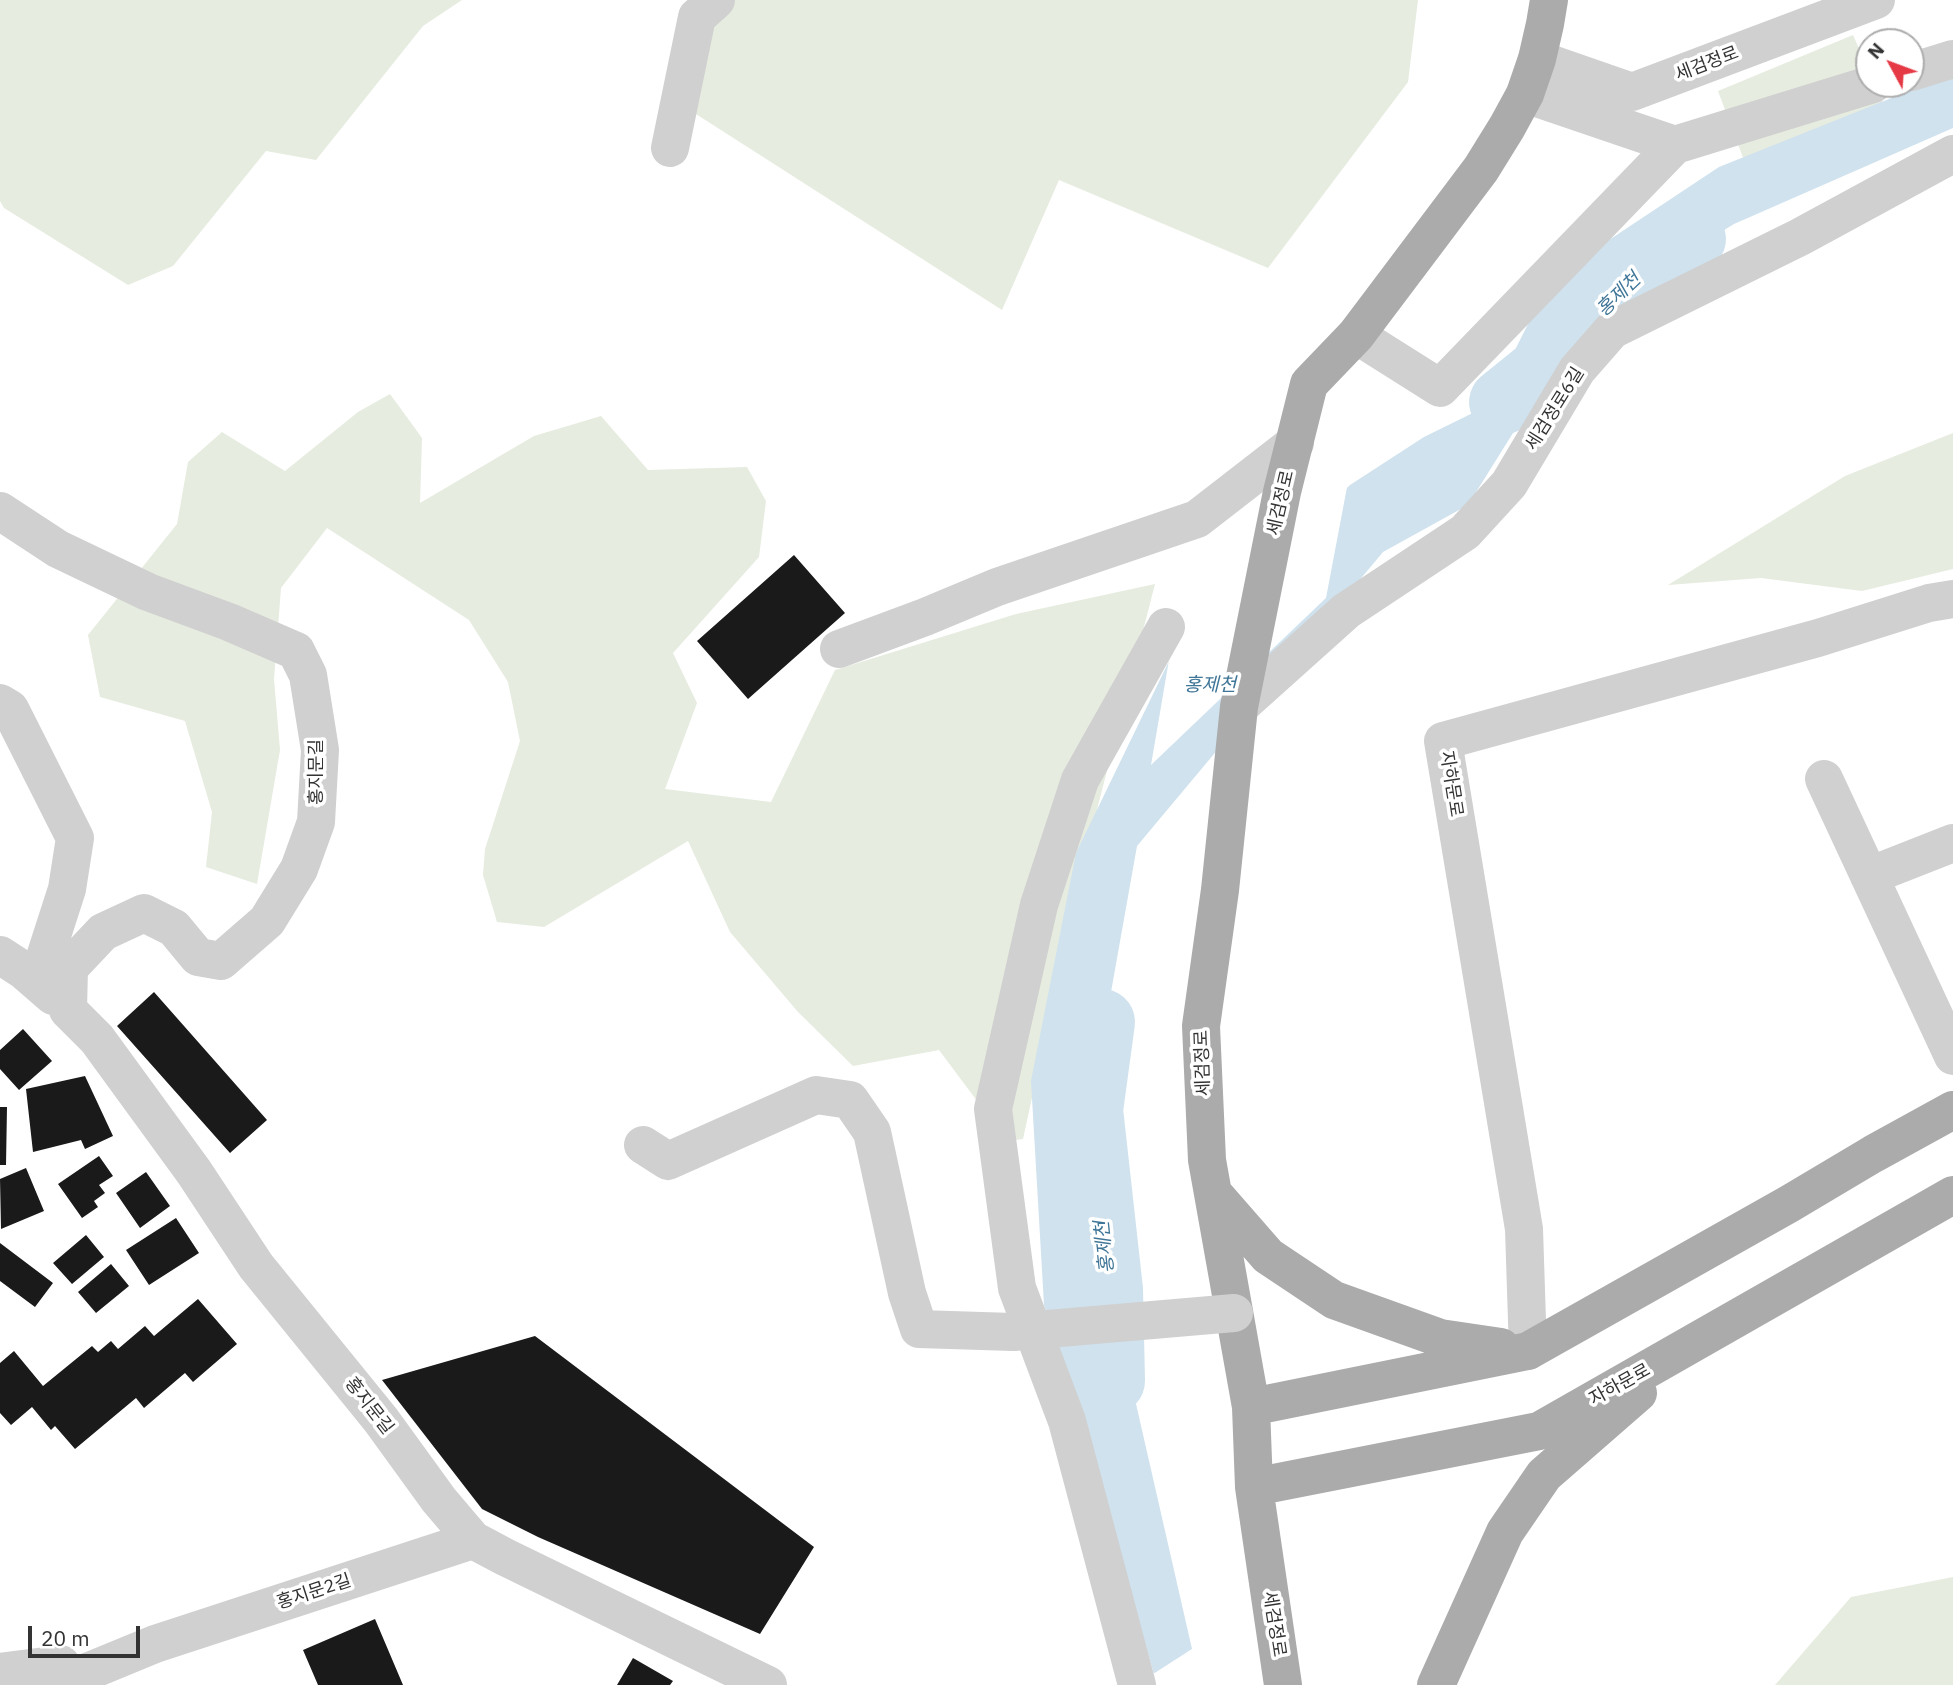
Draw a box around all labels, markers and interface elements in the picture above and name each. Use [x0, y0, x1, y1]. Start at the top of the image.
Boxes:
north arrow [1855, 28, 1925, 98]
text: N [1862, 37, 1889, 64]
street label: 세검정로 [1672, 42, 1742, 86]
water label: 홍제천 [1592, 269, 1646, 321]
street label: 세검정로6길 [1521, 364, 1589, 454]
street label: 세검정로 [1263, 468, 1299, 538]
water label: 홍제천 [1184, 675, 1236, 697]
street label: 홍지문길 [306, 739, 328, 805]
street label: 자하문로 [1435, 750, 1467, 818]
street label: 세검정로 [1191, 1030, 1215, 1096]
water label: 홍제천 [1091, 1220, 1119, 1274]
street label: 자하문로 [1586, 1359, 1654, 1411]
street label: 홍지문길 [340, 1373, 398, 1439]
street label: 홍지문2길 [274, 1570, 354, 1614]
street label: 세검정로 [1258, 1590, 1290, 1658]
scale bar [32, 1612, 144, 1656]
text: 20 m [41, 1624, 90, 1652]

